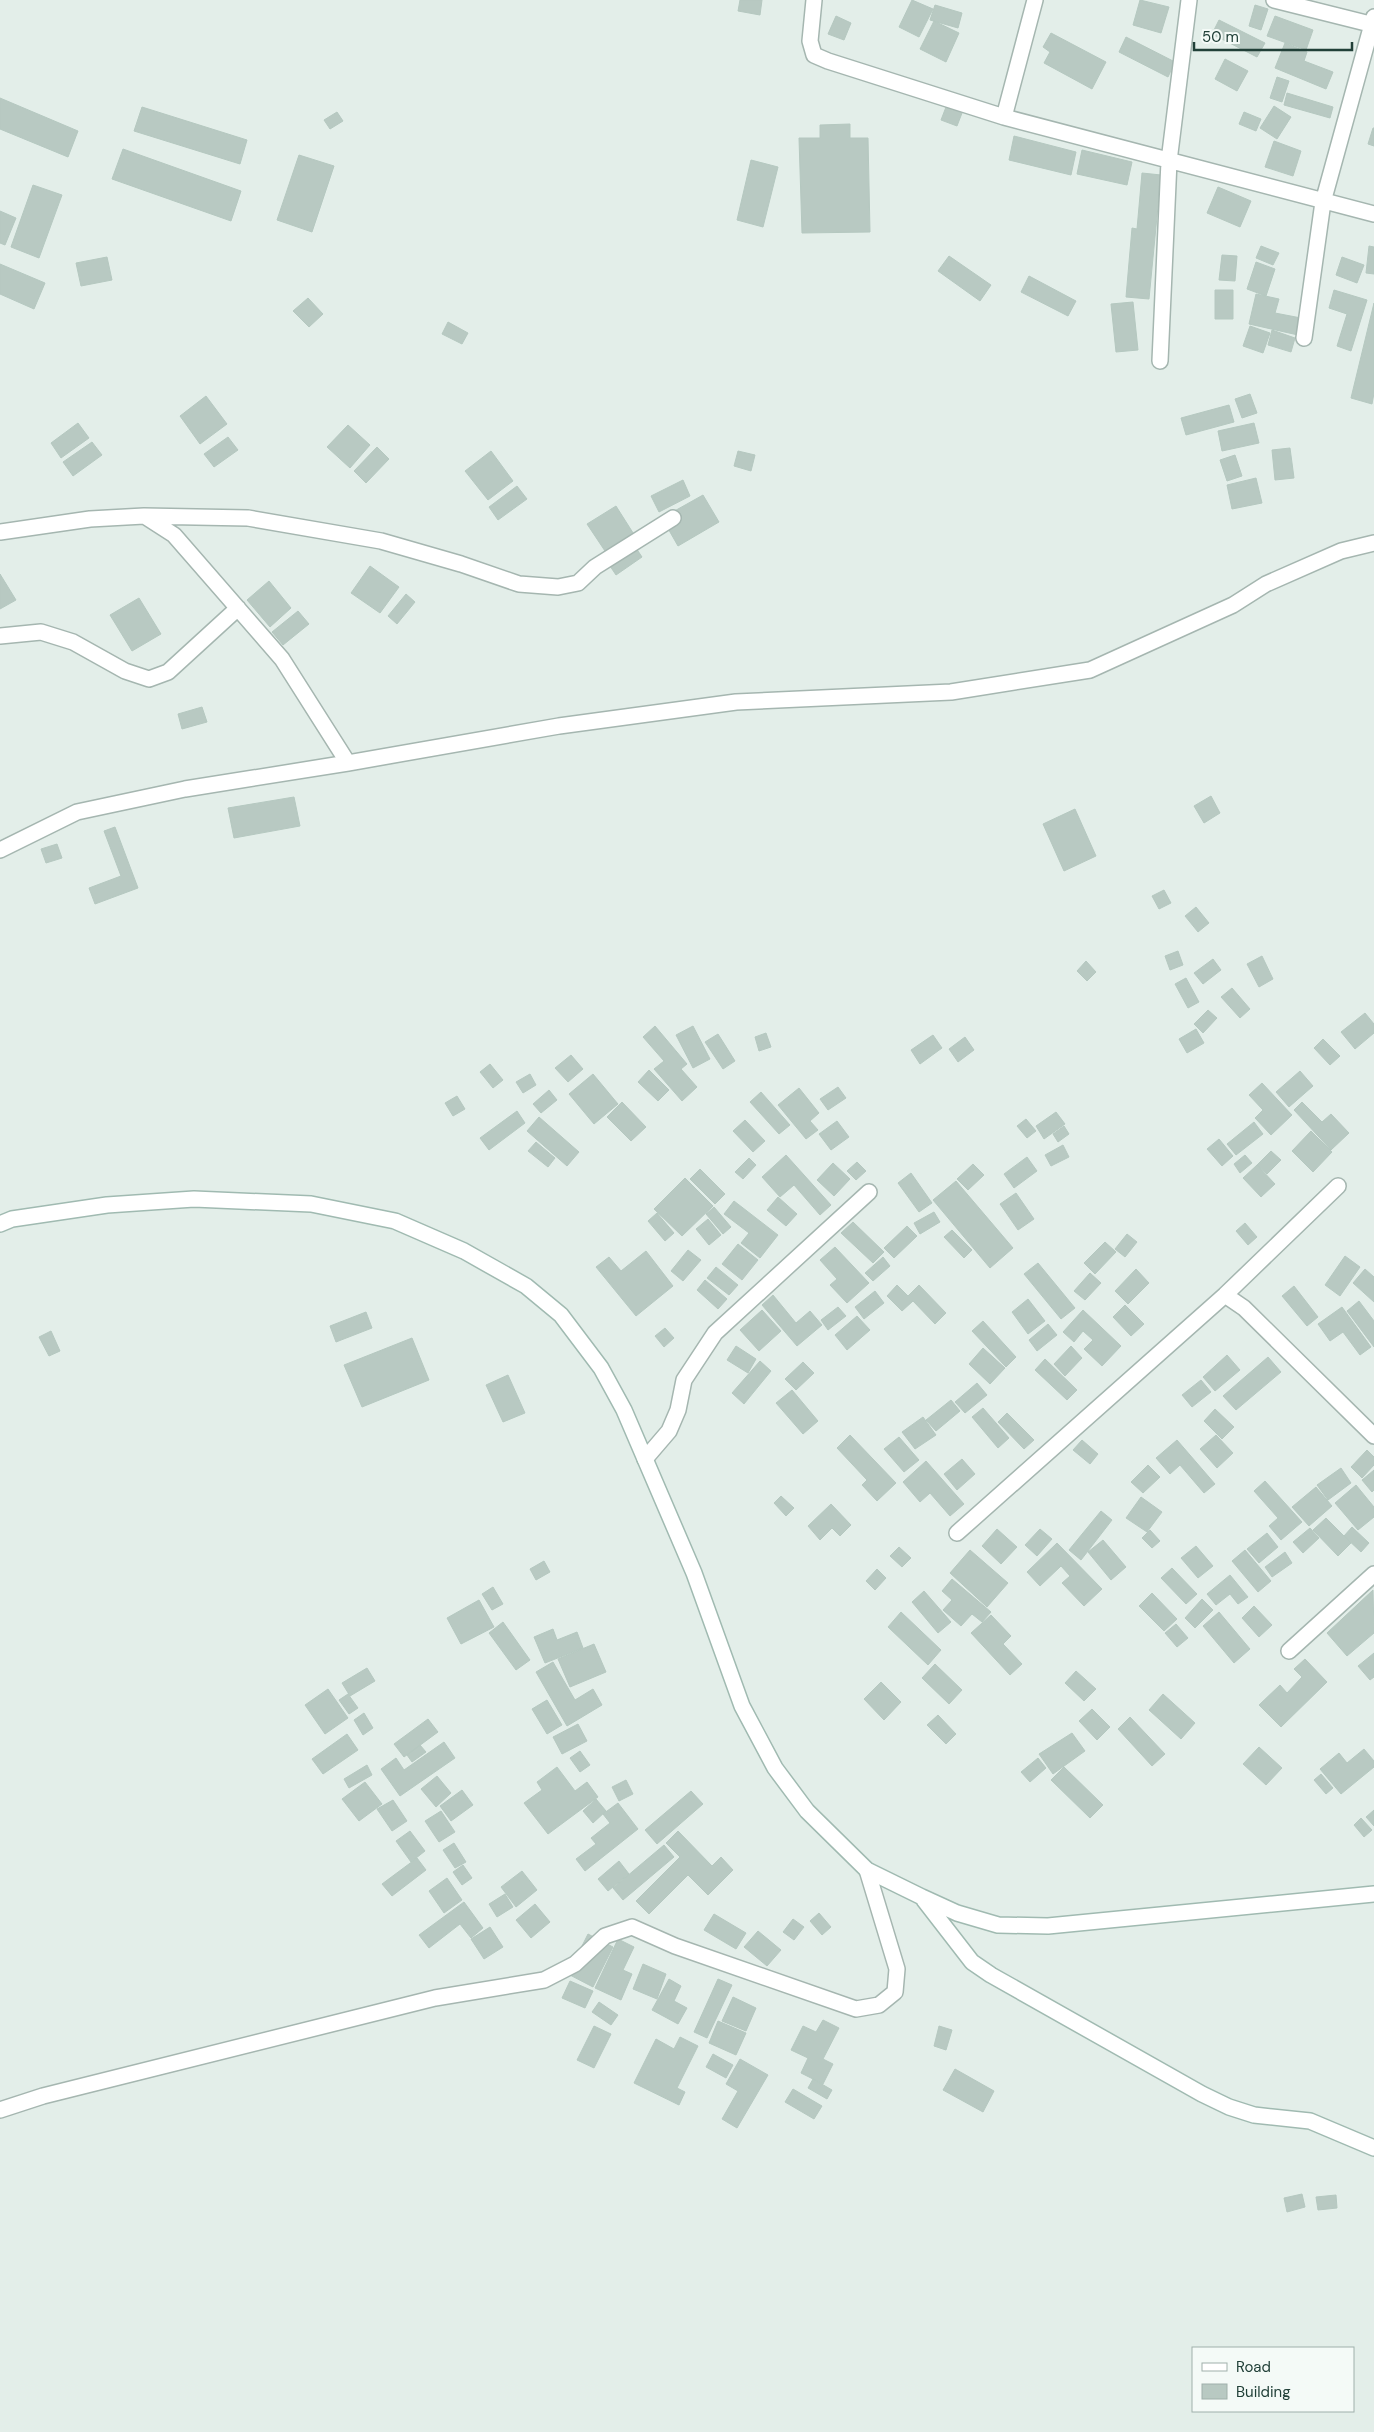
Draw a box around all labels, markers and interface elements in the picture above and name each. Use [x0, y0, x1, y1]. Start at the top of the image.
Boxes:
scale bar [1194, 20, 1352, 52]
text: 50 m [1202, 27, 1239, 47]
legend [1192, 2347, 1354, 2412]
text: Road [1236, 2357, 1271, 2377]
text: Building [1236, 2382, 1291, 2402]

